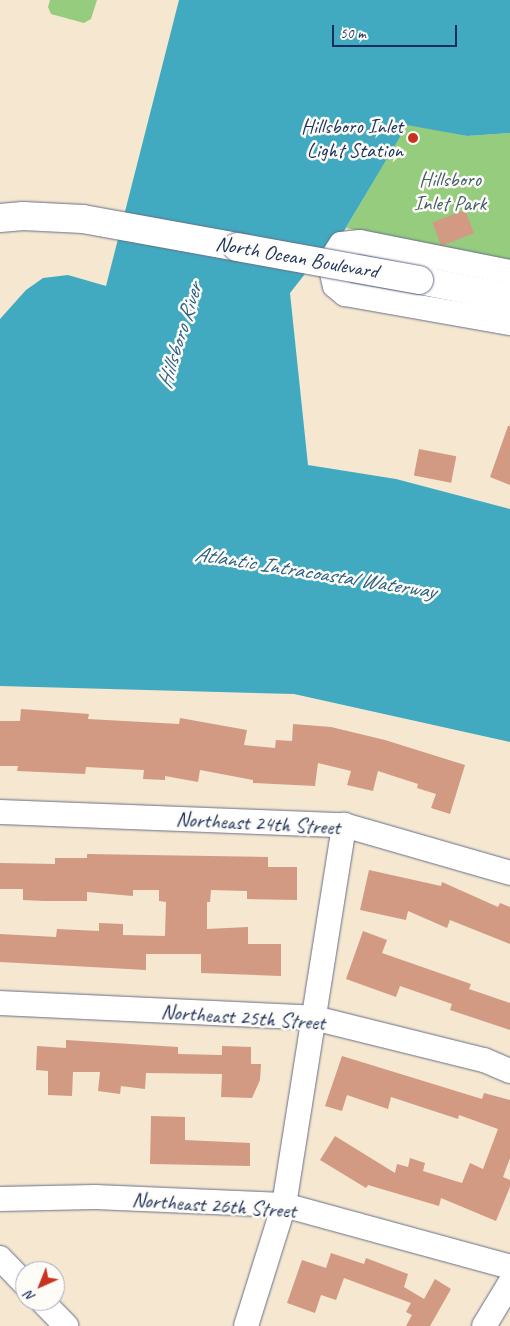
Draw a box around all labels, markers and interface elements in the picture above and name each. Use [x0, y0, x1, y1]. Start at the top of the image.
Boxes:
scale bar [335, 15, 460, 47]
text: 50 m [340, 24, 366, 43]
place label: Hillsboro Inlet Light Station [301, 113, 403, 163]
marker: Hillsboro Inlet Light Station [407, 132, 419, 144]
park label: Hillsboro Inlet Park [413, 166, 487, 216]
street label: North Ocean Boulevard [213, 230, 381, 284]
water label: Hillsboro River [152, 280, 208, 392]
water label: Atlantic Intracoastal Waterway [193, 541, 437, 605]
street label: Northeast 24th Street [175, 806, 341, 840]
street label: Northeast 25th Street [160, 999, 326, 1035]
street label: Northeast 26th Street [131, 1187, 297, 1223]
north arrow [15, 1261, 65, 1311]
text: N [21, 1287, 39, 1306]

